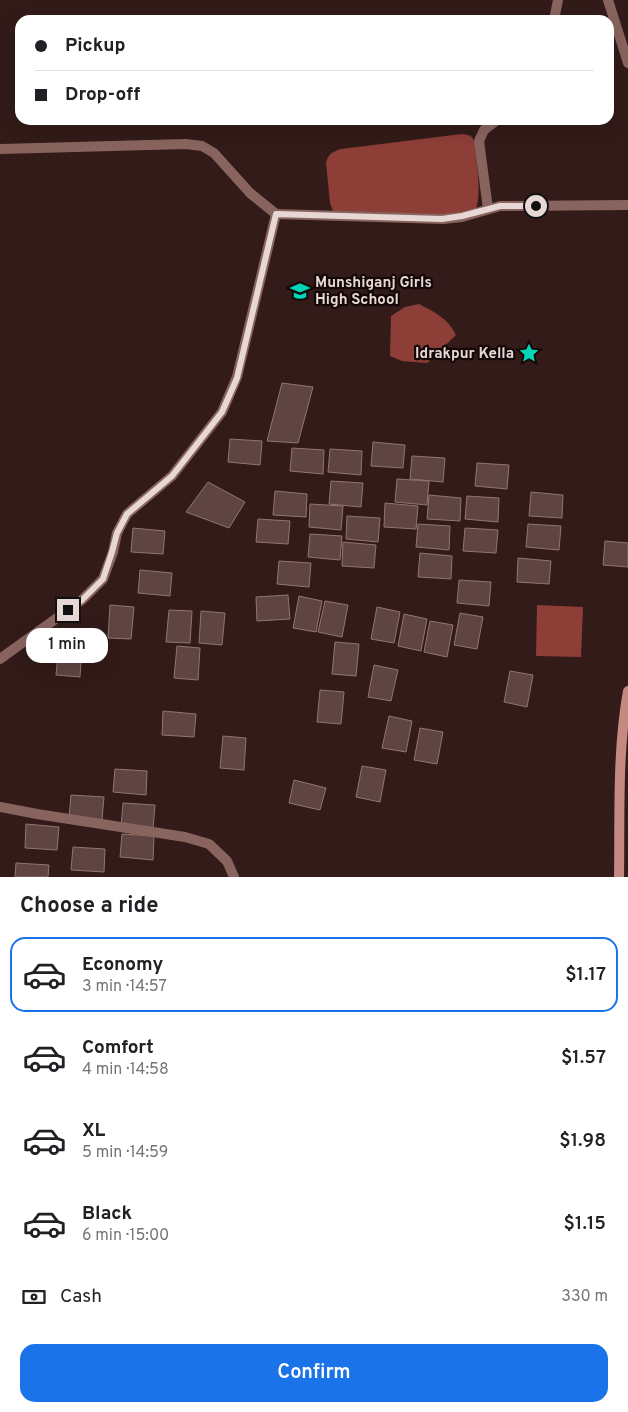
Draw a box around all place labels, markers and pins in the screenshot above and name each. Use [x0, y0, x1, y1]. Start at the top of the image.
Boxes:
place label: Munshiganj Girls High School [315, 274, 432, 310]
school or university icon: Munshiganj Girls High School [289, 280, 311, 302]
place icon: Idrakpur Kella [518, 342, 540, 364]
place label: Idrakpur Kella [415, 345, 514, 364]

